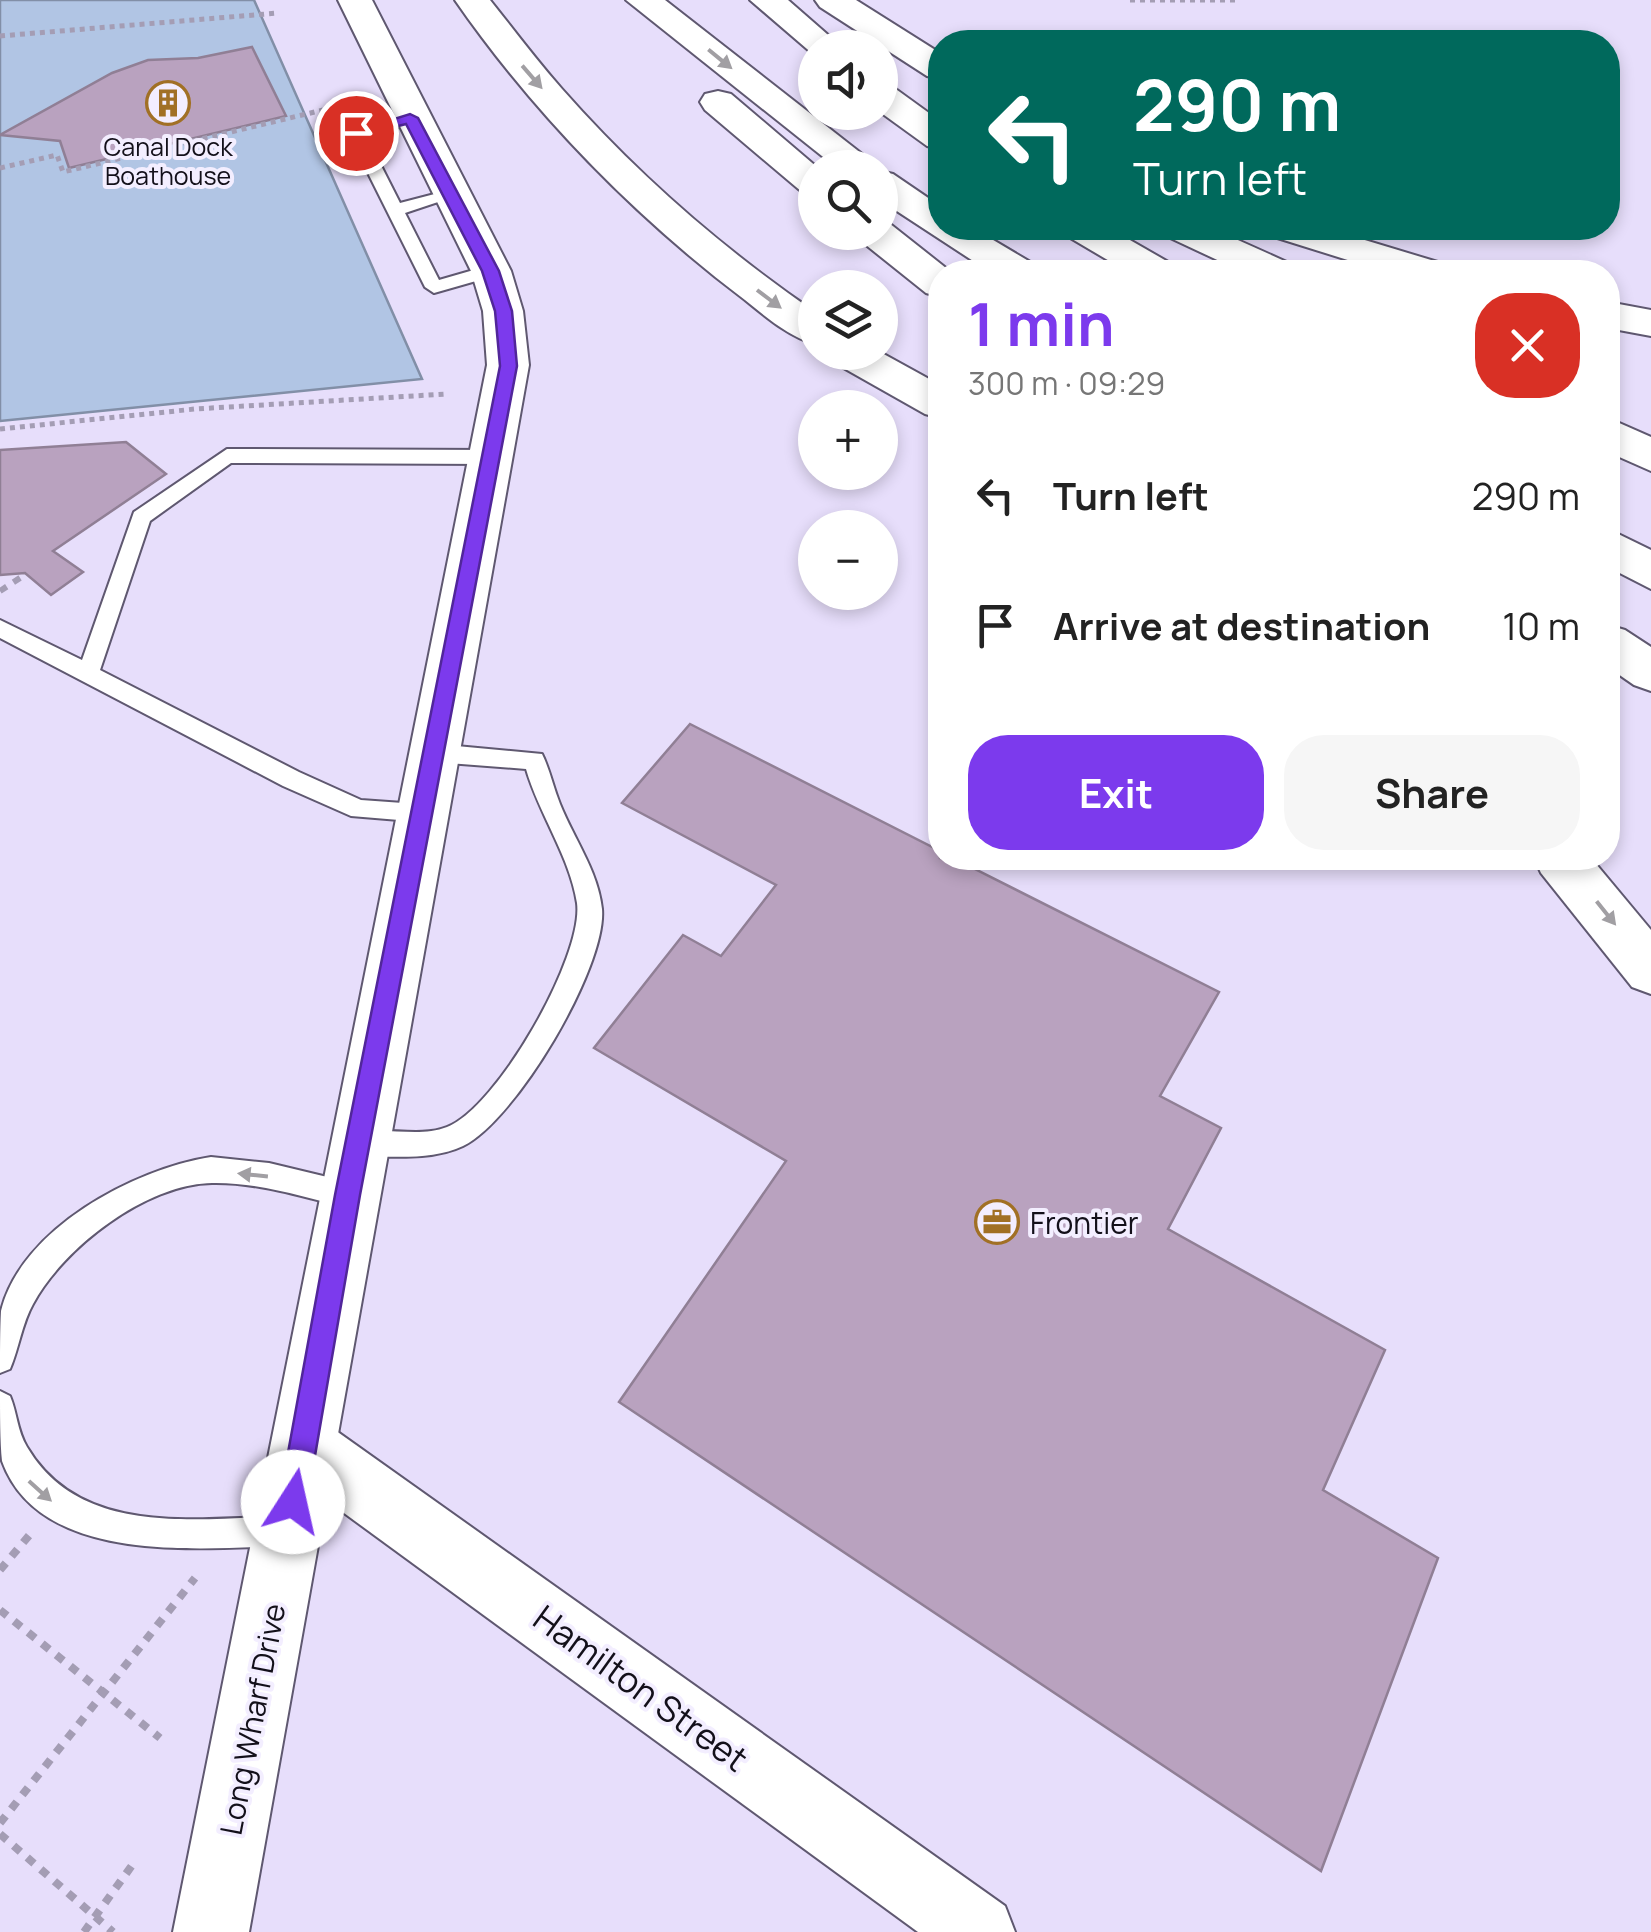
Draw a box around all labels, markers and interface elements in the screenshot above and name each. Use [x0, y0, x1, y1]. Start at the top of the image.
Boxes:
map controls [798, 30, 898, 610]
button: sound [798, 30, 898, 130]
one-way arrow [707, 48, 732, 69]
text: 290 m [1133, 56, 1341, 152]
one-way arrow [521, 64, 543, 89]
icon: left [968, 70, 1098, 200]
building icon: Canal Dock Boathouse [145, 80, 191, 126]
pin [314, 91, 399, 176]
icon: arrive [329, 106, 384, 161]
place label: Canal Dock Boathouse [103, 129, 233, 193]
text: Turn left [1133, 147, 1307, 209]
button: search [798, 150, 898, 250]
button: layers [798, 270, 898, 370]
text: 1 min [968, 282, 1115, 364]
one-way arrow [756, 288, 782, 308]
button: close [1475, 293, 1580, 398]
text: 300 m · 09:29 [968, 361, 1165, 405]
button: + [798, 390, 898, 490]
icon: left [968, 468, 1023, 523]
text: Turn left [1053, 469, 1209, 521]
text: 290 m [1472, 469, 1580, 521]
button: − [798, 510, 898, 610]
icon: arrive [968, 598, 1023, 653]
text: Arrive at destination [1053, 599, 1430, 651]
text: 10 m [1502, 599, 1580, 651]
button: Exit [968, 735, 1264, 850]
button: Share [1284, 735, 1580, 850]
one-way arrow [1595, 901, 1616, 926]
one-way arrow [236, 1166, 268, 1182]
office icon: Frontier [974, 1199, 1020, 1245]
place label: Frontier [1030, 1202, 1139, 1243]
position arrow [241, 1450, 345, 1554]
one-way arrow [27, 1480, 52, 1502]
street label: Hamilton Street [524, 1594, 758, 1782]
street label: Long Wharf Drive [209, 1600, 295, 1838]

